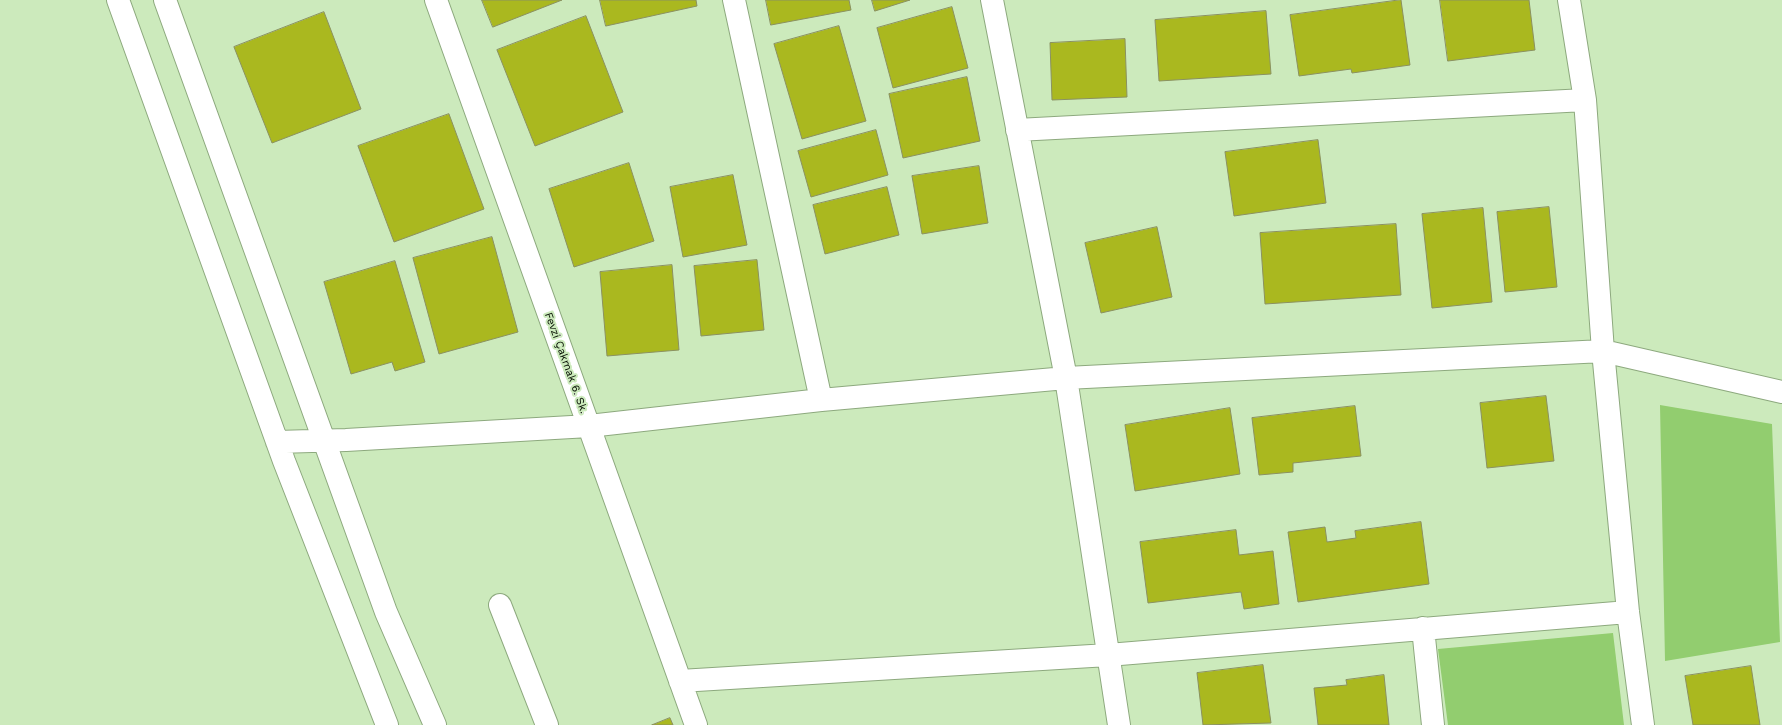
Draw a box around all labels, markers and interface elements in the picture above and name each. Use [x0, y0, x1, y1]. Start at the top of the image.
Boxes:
street label: Fevzi Çakmak 6. Sk. [542, 311, 590, 415]

